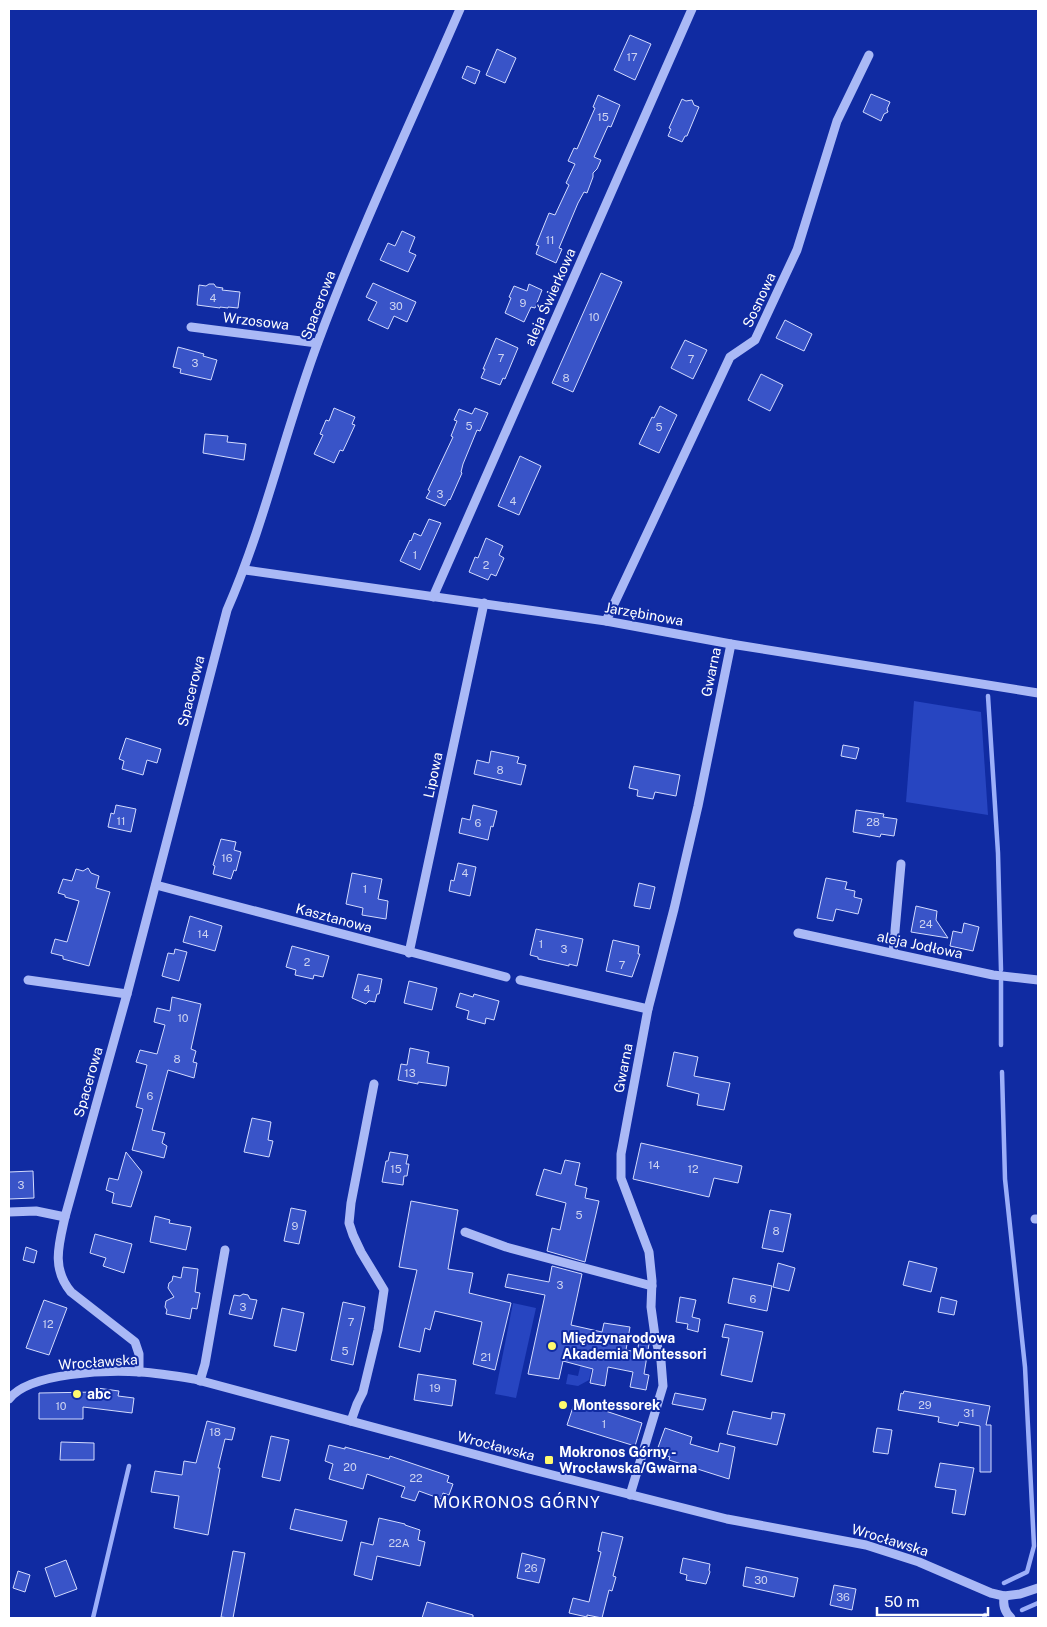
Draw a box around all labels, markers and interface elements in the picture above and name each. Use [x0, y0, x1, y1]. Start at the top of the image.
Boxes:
house number: 17 [626, 51, 638, 63]
house number: 15 [597, 111, 609, 123]
house number: 11 [546, 234, 554, 246]
street label: aleja Świerkowa [519, 245, 579, 348]
street label: Spacerowa [298, 268, 338, 342]
street label: Sosnowa [739, 270, 779, 330]
house number: 4 [210, 292, 217, 304]
house number: 9 [520, 297, 527, 309]
house number: 30 [389, 300, 403, 312]
street label: Wrzosowa [222, 309, 290, 333]
house number: 10 [588, 311, 600, 323]
house number: 7 [498, 352, 505, 364]
house number: 7 [688, 353, 695, 365]
house number: 3 [192, 357, 199, 369]
house number: 8 [562, 372, 570, 384]
house number: 5 [465, 420, 473, 432]
house number: 5 [655, 421, 663, 433]
house number: 3 [437, 488, 444, 500]
house number: 4 [510, 495, 517, 507]
house number: 1 [413, 549, 417, 561]
house number: 2 [483, 559, 490, 571]
street label: Jarzębinowa [603, 599, 685, 629]
street label: Gwarna [698, 646, 724, 698]
street label: Spacerowa [174, 654, 208, 728]
street label: Lipowa [420, 751, 446, 799]
house number: 8 [496, 764, 504, 776]
house number: 11 [117, 815, 125, 827]
house number: 28 [866, 816, 880, 828]
house number: 6 [475, 817, 482, 829]
house number: 16 [221, 852, 233, 864]
house number: 4 [462, 867, 469, 879]
house number: 1 [363, 883, 367, 895]
street label: Kasztanowa [294, 900, 374, 936]
house number: 24 [919, 918, 933, 930]
house number: 14 [197, 928, 209, 940]
street label: aleja Jodłowa [876, 928, 964, 962]
house number: 1 [539, 938, 543, 950]
house number: 3 [561, 943, 568, 955]
house number: 2 [304, 956, 311, 968]
house number: 7 [619, 959, 626, 971]
house number: 4 [364, 983, 371, 995]
house number: 10 [177, 1012, 189, 1024]
street label: Gwarna [610, 1042, 636, 1094]
street label: Spacerowa [70, 1045, 106, 1119]
house number: 8 [173, 1053, 181, 1065]
house number: 13 [404, 1067, 416, 1079]
house number: 6 [147, 1090, 154, 1102]
house number: 14 [648, 1159, 660, 1171]
house number: 15 [390, 1163, 402, 1175]
house number: 12 [687, 1163, 699, 1175]
house number: 3 [18, 1179, 25, 1191]
house number: 5 [575, 1209, 583, 1221]
house number: 9 [292, 1220, 299, 1232]
house number: 8 [772, 1225, 780, 1237]
house number: 3 [557, 1279, 564, 1291]
house number: 6 [750, 1293, 757, 1305]
house number: 3 [240, 1301, 247, 1313]
house number: 7 [348, 1316, 355, 1328]
house number: 12 [42, 1318, 54, 1330]
place label: Międzynarodowa Akademia Montessori [562, 1330, 707, 1362]
marker: Międzynarodowa Akademia Montessori [546, 1340, 558, 1352]
house number: 5 [341, 1345, 349, 1357]
street label: Wrocławska [58, 1351, 138, 1373]
house number: 21 [480, 1351, 492, 1363]
house number: 19 [429, 1382, 441, 1394]
place label: abc [87, 1386, 111, 1402]
marker: abc [71, 1388, 83, 1400]
place label: Montessorek [573, 1397, 660, 1413]
marker: Montessorek [557, 1399, 569, 1411]
house number: 29 [918, 1399, 932, 1411]
house number: 10 [55, 1400, 67, 1412]
house number: 31 [963, 1407, 975, 1419]
house number: 1 [602, 1418, 606, 1430]
house number: 18 [209, 1426, 221, 1438]
street label: Wrocławska [456, 1428, 536, 1464]
place label: Mokronos Górny - Wrocławska/Gwarna [559, 1444, 697, 1476]
marker: Mokronos Górny - Wrocławska/Gwarna [543, 1454, 555, 1466]
house number: 20 [343, 1461, 357, 1473]
house number: 22 [409, 1472, 423, 1484]
district label: MOKRONOS GÓRNY [433, 1492, 601, 1512]
street label: Wrocławska [850, 1521, 930, 1559]
house number: 22A [389, 1537, 410, 1549]
house number: 26 [524, 1562, 538, 1574]
house number: 30 [754, 1574, 768, 1586]
scale bar [877, 1584, 988, 1616]
house number: 36 [836, 1591, 850, 1603]
text: 50 m [884, 1593, 919, 1610]

